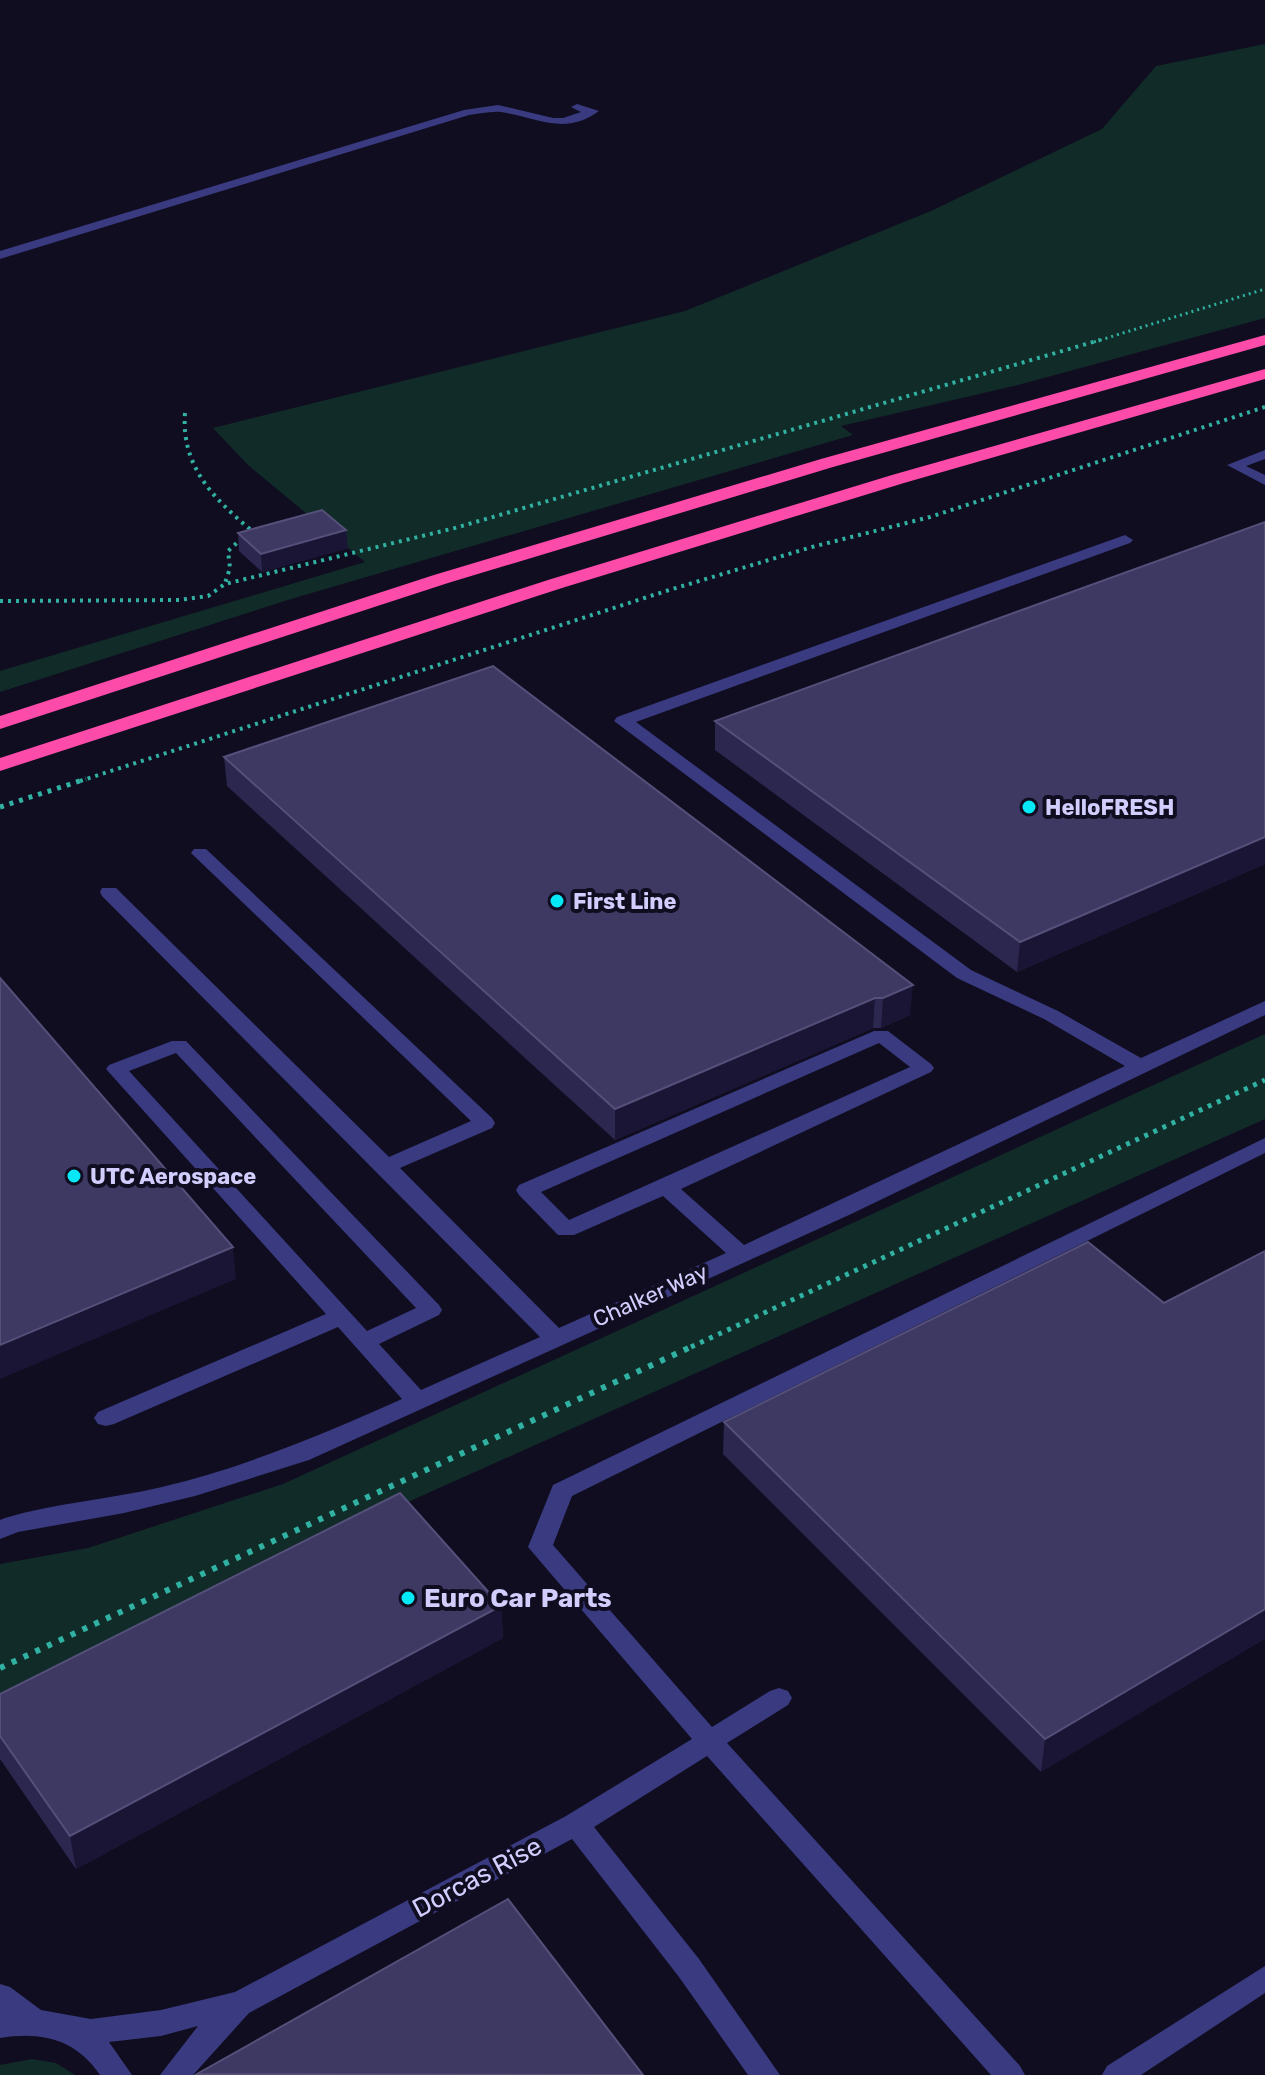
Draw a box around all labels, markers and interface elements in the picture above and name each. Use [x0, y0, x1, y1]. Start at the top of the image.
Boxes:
place label: HelloFRESH [1045, 794, 1174, 821]
marker: HelloFRESH [1020, 798, 1038, 816]
place label: First Line [573, 888, 677, 915]
marker: First Line [548, 892, 566, 910]
place label: UTC Aerospace [90, 1163, 256, 1190]
marker: UTC Aerospace [65, 1167, 83, 1185]
street label: Chalker Way [589, 1258, 712, 1333]
place label: Euro Car Parts [424, 1583, 612, 1614]
marker: Euro Car Parts [399, 1589, 417, 1607]
street label: Dorcas Rise [407, 1830, 547, 1924]

